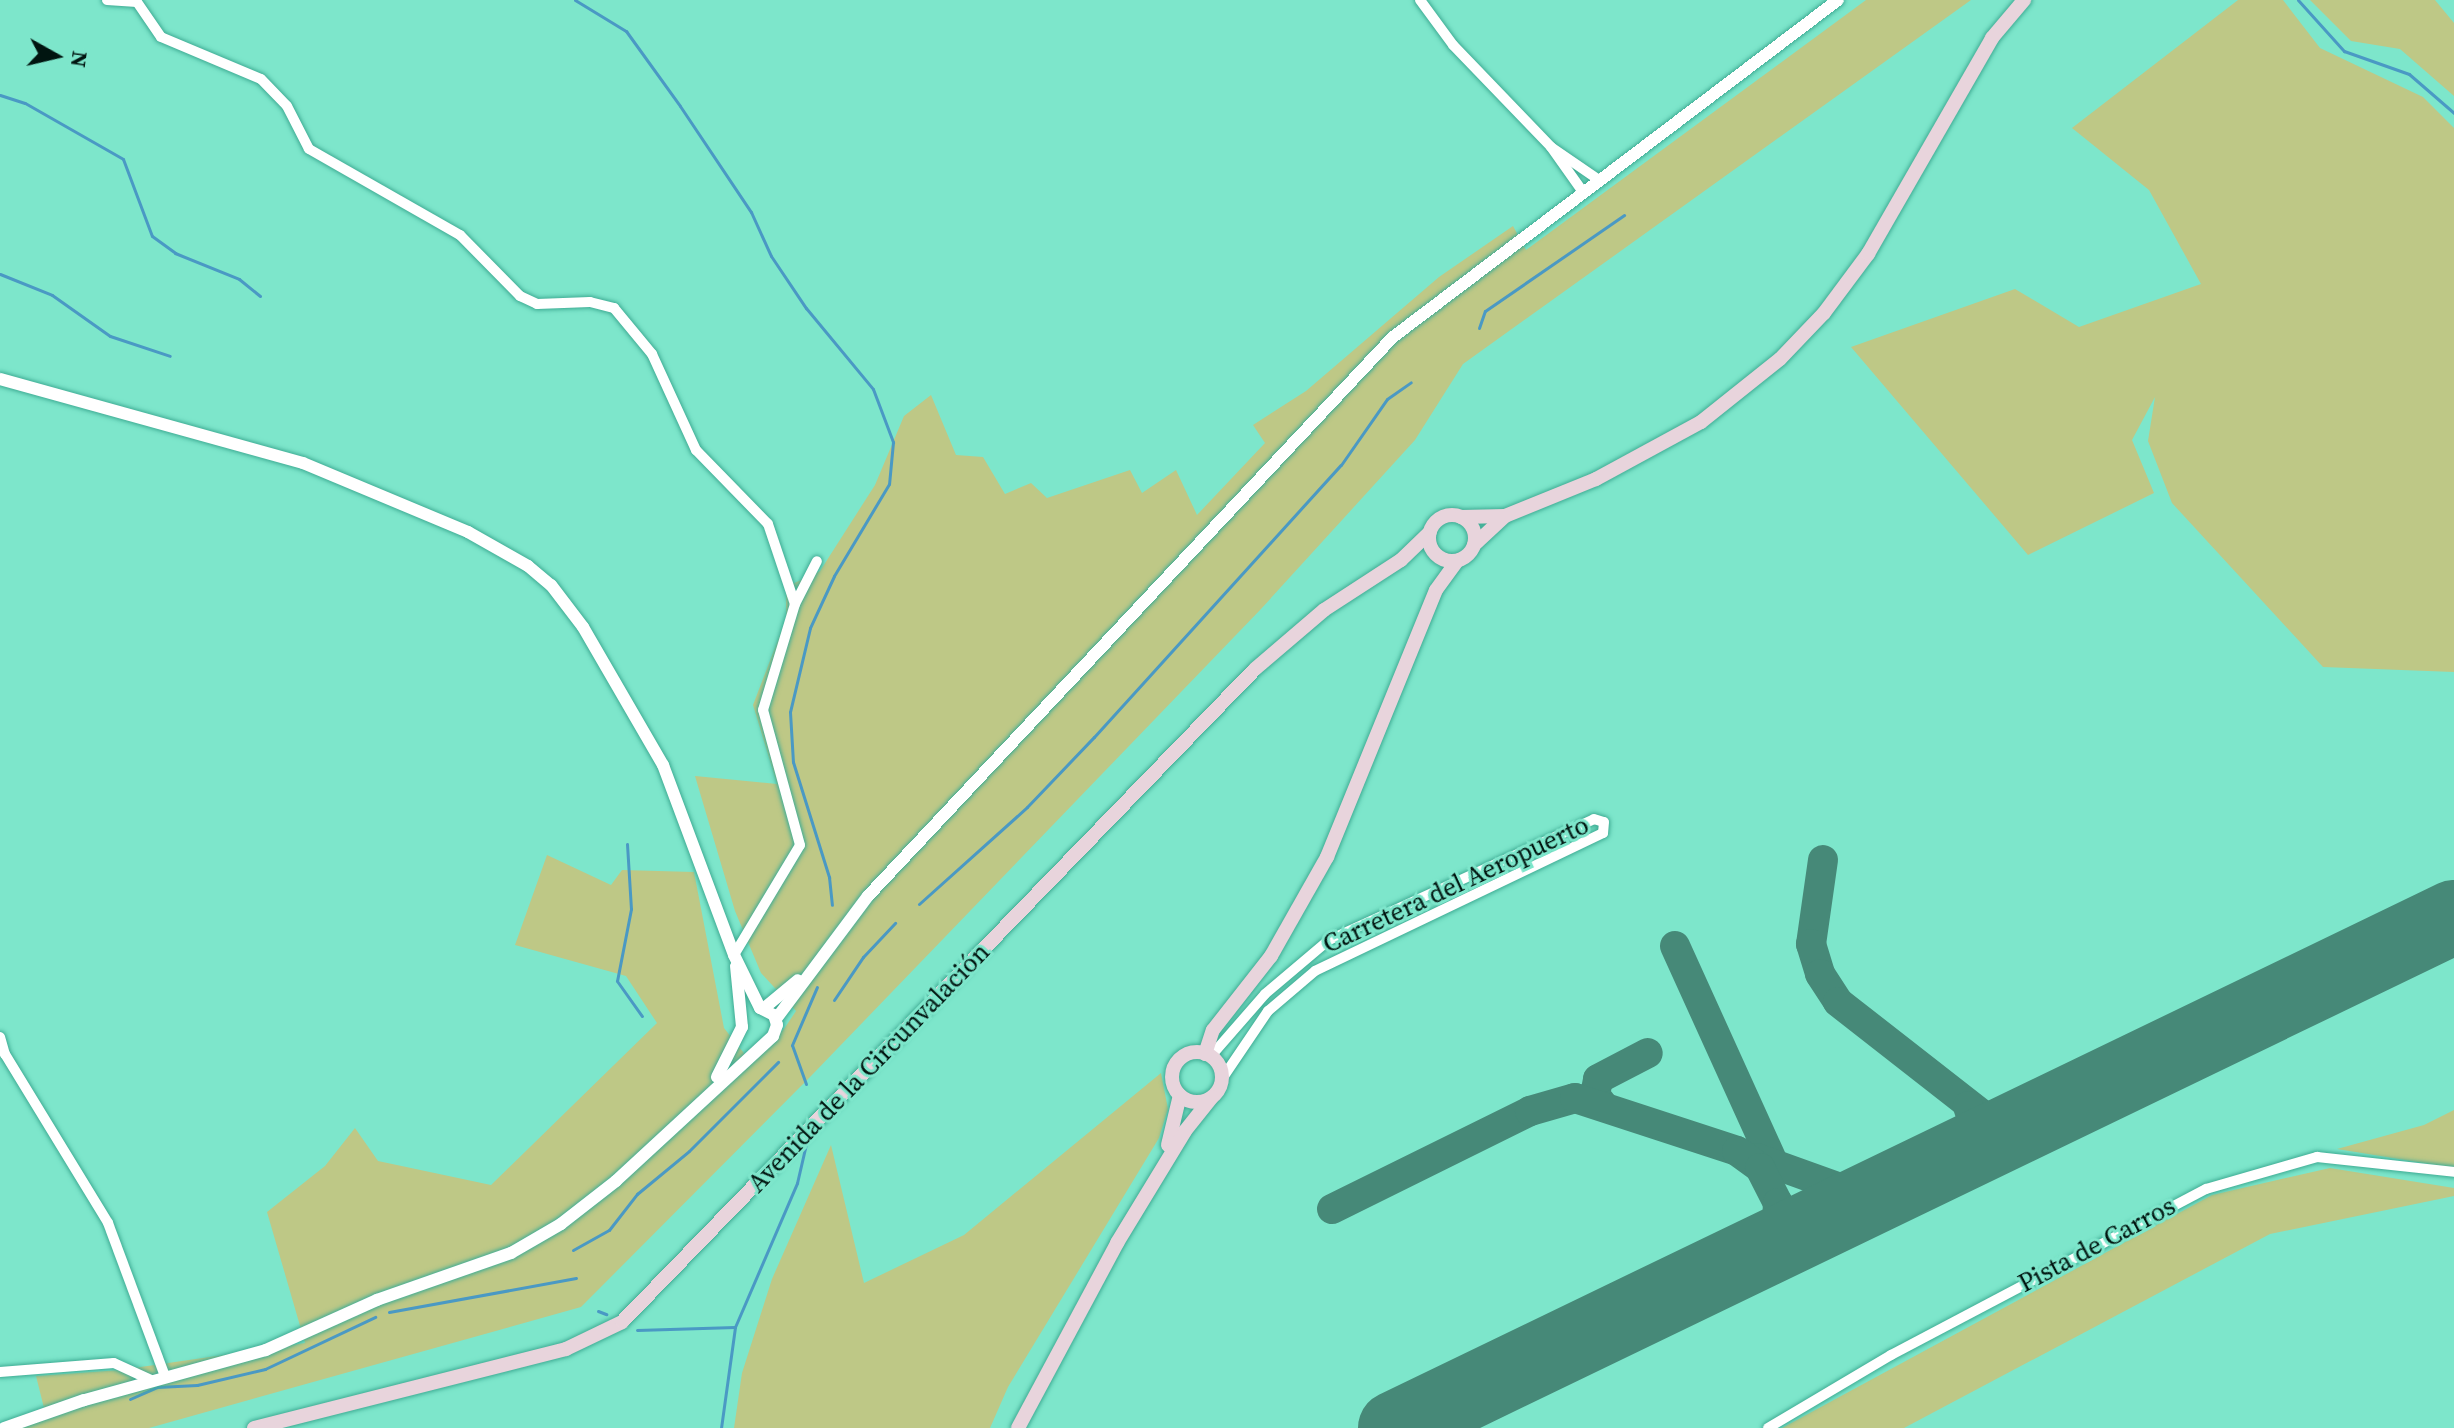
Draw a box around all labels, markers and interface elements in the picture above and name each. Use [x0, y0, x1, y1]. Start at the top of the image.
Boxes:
north arrow [16, 16, 96, 96]
text: N [64, 49, 96, 69]
street label: Carretera del Aeropuerto [1318, 810, 1594, 960]
street label: Avenida de la Circunvalación [742, 937, 996, 1199]
street label: Pista de Carros [2013, 1191, 2181, 1299]

